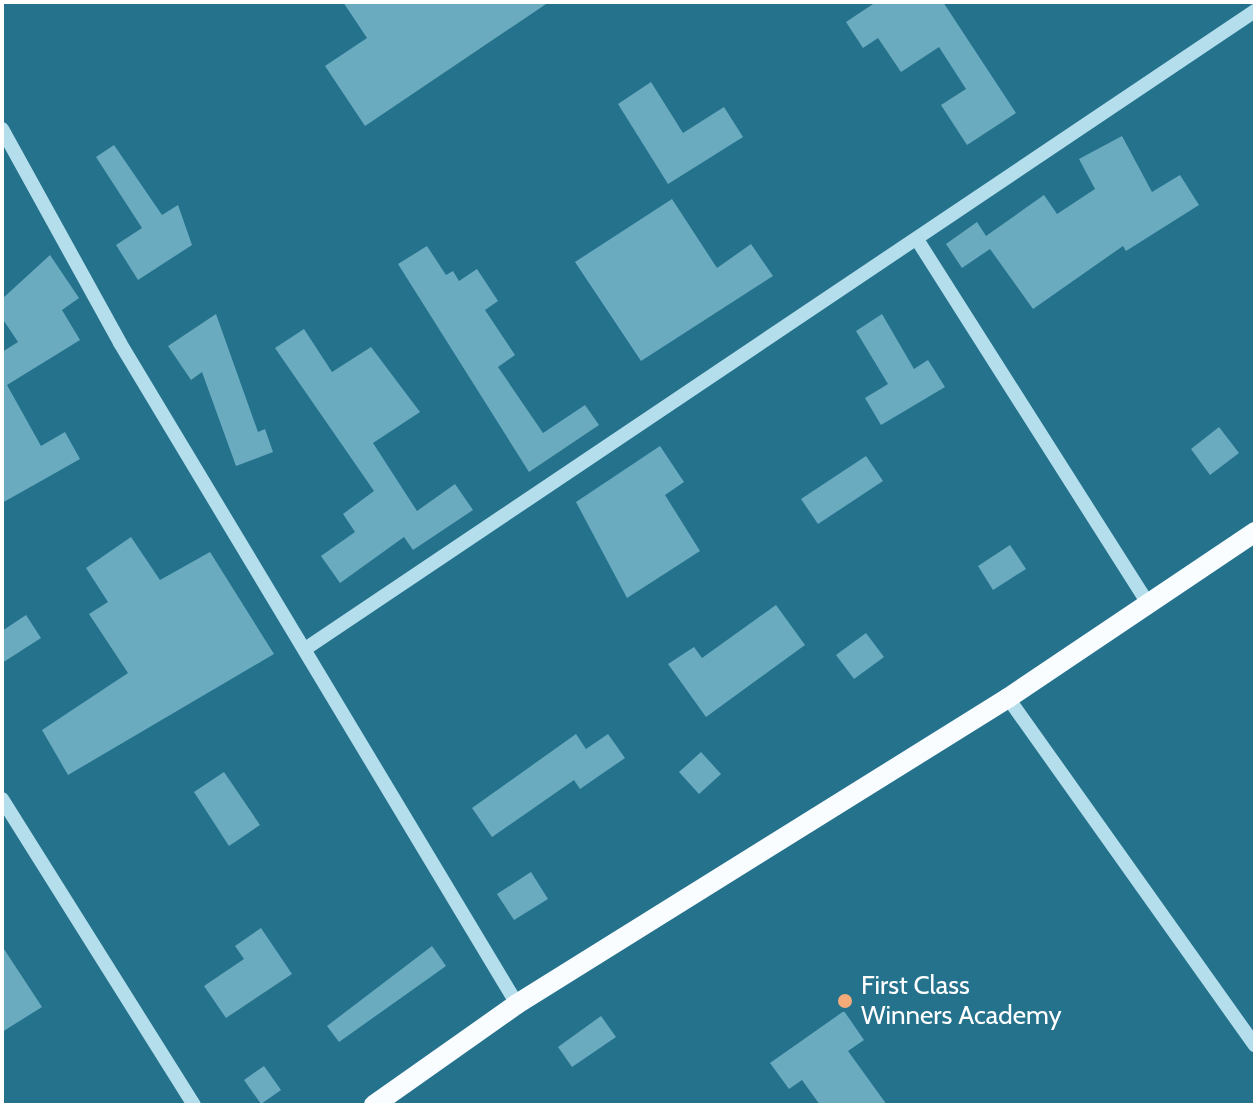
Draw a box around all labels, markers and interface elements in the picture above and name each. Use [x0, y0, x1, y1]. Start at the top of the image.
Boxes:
place label: First Class Winners Academy [861, 970, 1062, 1032]
marker: First Class Winners Academy [836, 992, 854, 1010]

